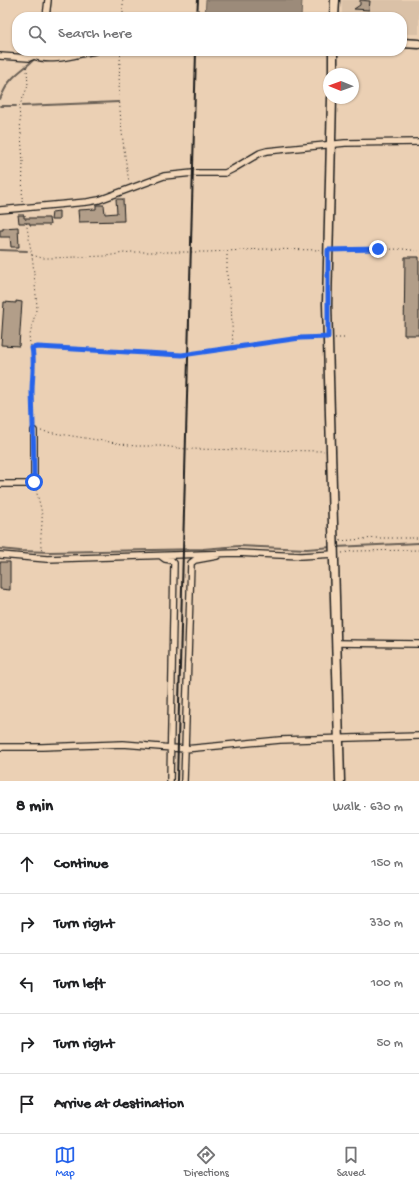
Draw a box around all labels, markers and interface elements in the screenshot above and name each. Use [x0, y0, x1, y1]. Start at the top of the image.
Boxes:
search box [12, 12, 407, 56]
icon: search [26, 23, 48, 45]
text: Search here [58, 25, 132, 43]
north arrow [323, 68, 359, 104]
route end [369, 240, 387, 258]
route start [25, 473, 43, 491]
text: 8 min [16, 797, 53, 817]
text: Walk · 630 m [333, 800, 403, 815]
icon: ahead [16, 853, 38, 875]
text: Continue [54, 855, 108, 873]
text: 150 m [371, 856, 403, 871]
icon: right [16, 913, 38, 935]
text: Turn right [54, 915, 114, 933]
text: 330 m [370, 916, 403, 931]
icon: left [16, 973, 38, 995]
text: Turn left [54, 975, 105, 993]
text: 100 m [371, 976, 403, 991]
icon: right [16, 1033, 38, 1055]
text: Turn right [54, 1035, 114, 1053]
text: 50 m [376, 1036, 403, 1051]
icon: arrive [16, 1093, 38, 1115]
text: Arrive at destination [54, 1095, 184, 1113]
tab: Map [54, 1144, 76, 1180]
tab: Directions [184, 1144, 229, 1180]
tab: Saved [337, 1144, 365, 1180]

